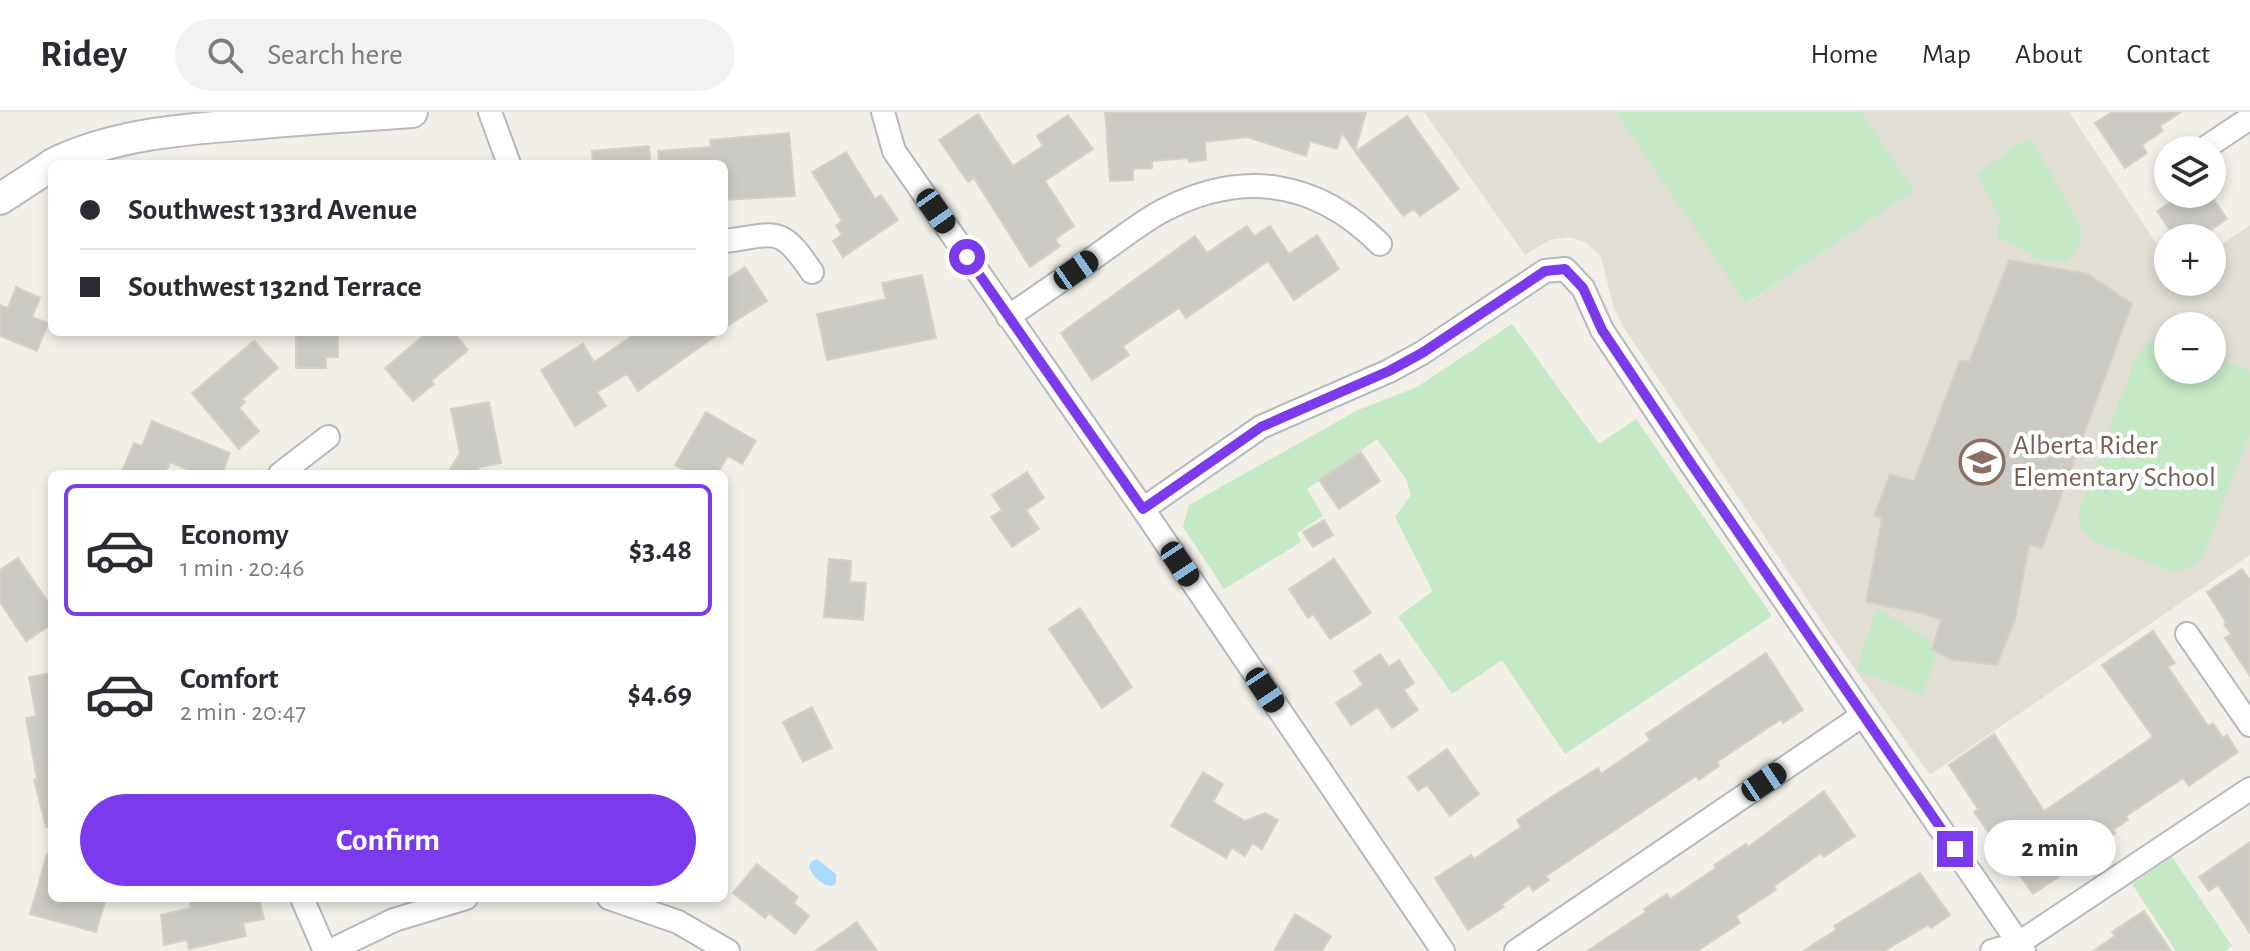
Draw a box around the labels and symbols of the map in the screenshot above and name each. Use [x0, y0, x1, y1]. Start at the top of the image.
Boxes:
car [912, 184, 960, 238]
route start [949, 239, 985, 275]
car [1049, 246, 1103, 294]
place label: Alberta Rider Elementary School [2013, 432, 2216, 492]
school or university icon: Alberta Rider Elementary School [1958, 438, 2006, 486]
car [1157, 537, 1203, 591]
car [1242, 663, 1288, 717]
car [1737, 759, 1791, 805]
callout: 2 min [1983, 821, 2115, 877]
route end [1937, 831, 1973, 867]

